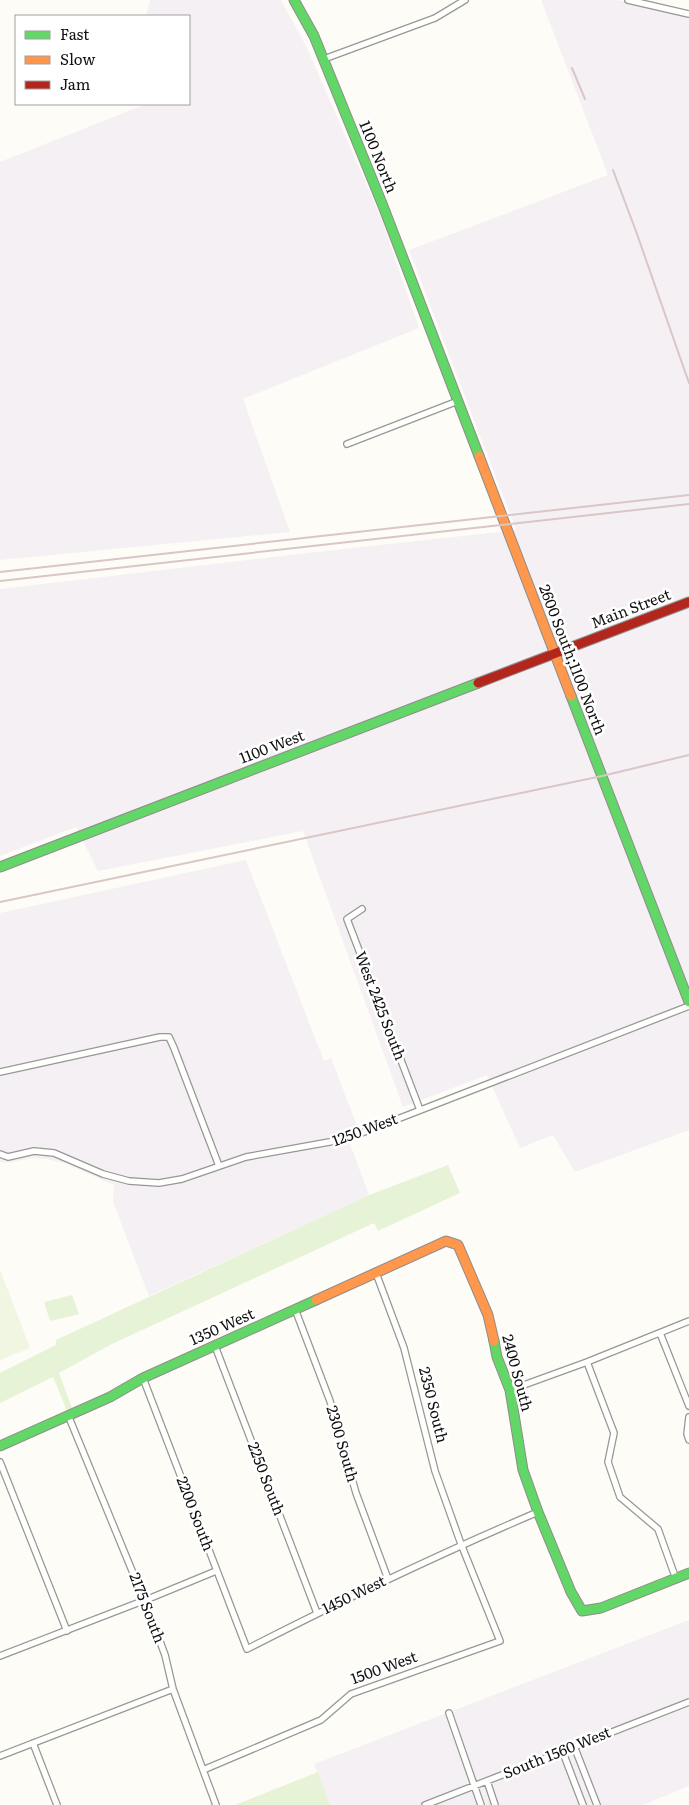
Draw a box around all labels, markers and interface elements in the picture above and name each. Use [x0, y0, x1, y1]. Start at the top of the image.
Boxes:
legend [15, 15, 190, 105]
text: Fast [60, 22, 89, 45]
text: Slow [60, 47, 95, 70]
text: Jam [60, 72, 91, 95]
street label: 1100 North [354, 117, 404, 196]
street label: 2600 South;1100 North [534, 581, 613, 738]
street label: Main Street [587, 582, 674, 633]
street label: 1100 West [236, 723, 307, 768]
street label: West 2425 South [350, 948, 413, 1063]
street label: 1250 West [328, 1106, 401, 1151]
street label: 1350 West [185, 1301, 257, 1350]
street label: 2400 South [497, 1331, 540, 1414]
street label: 2350 South [414, 1364, 455, 1445]
street label: 2300 South [322, 1403, 365, 1485]
street label: 2250 South [243, 1438, 292, 1519]
street label: 2200 South [172, 1473, 221, 1554]
street label: 1450 West [318, 1568, 389, 1619]
street label: 2175 South [124, 1569, 172, 1646]
street label: 1500 West [347, 1644, 420, 1689]
street label: South 1560 West [499, 1720, 614, 1784]

